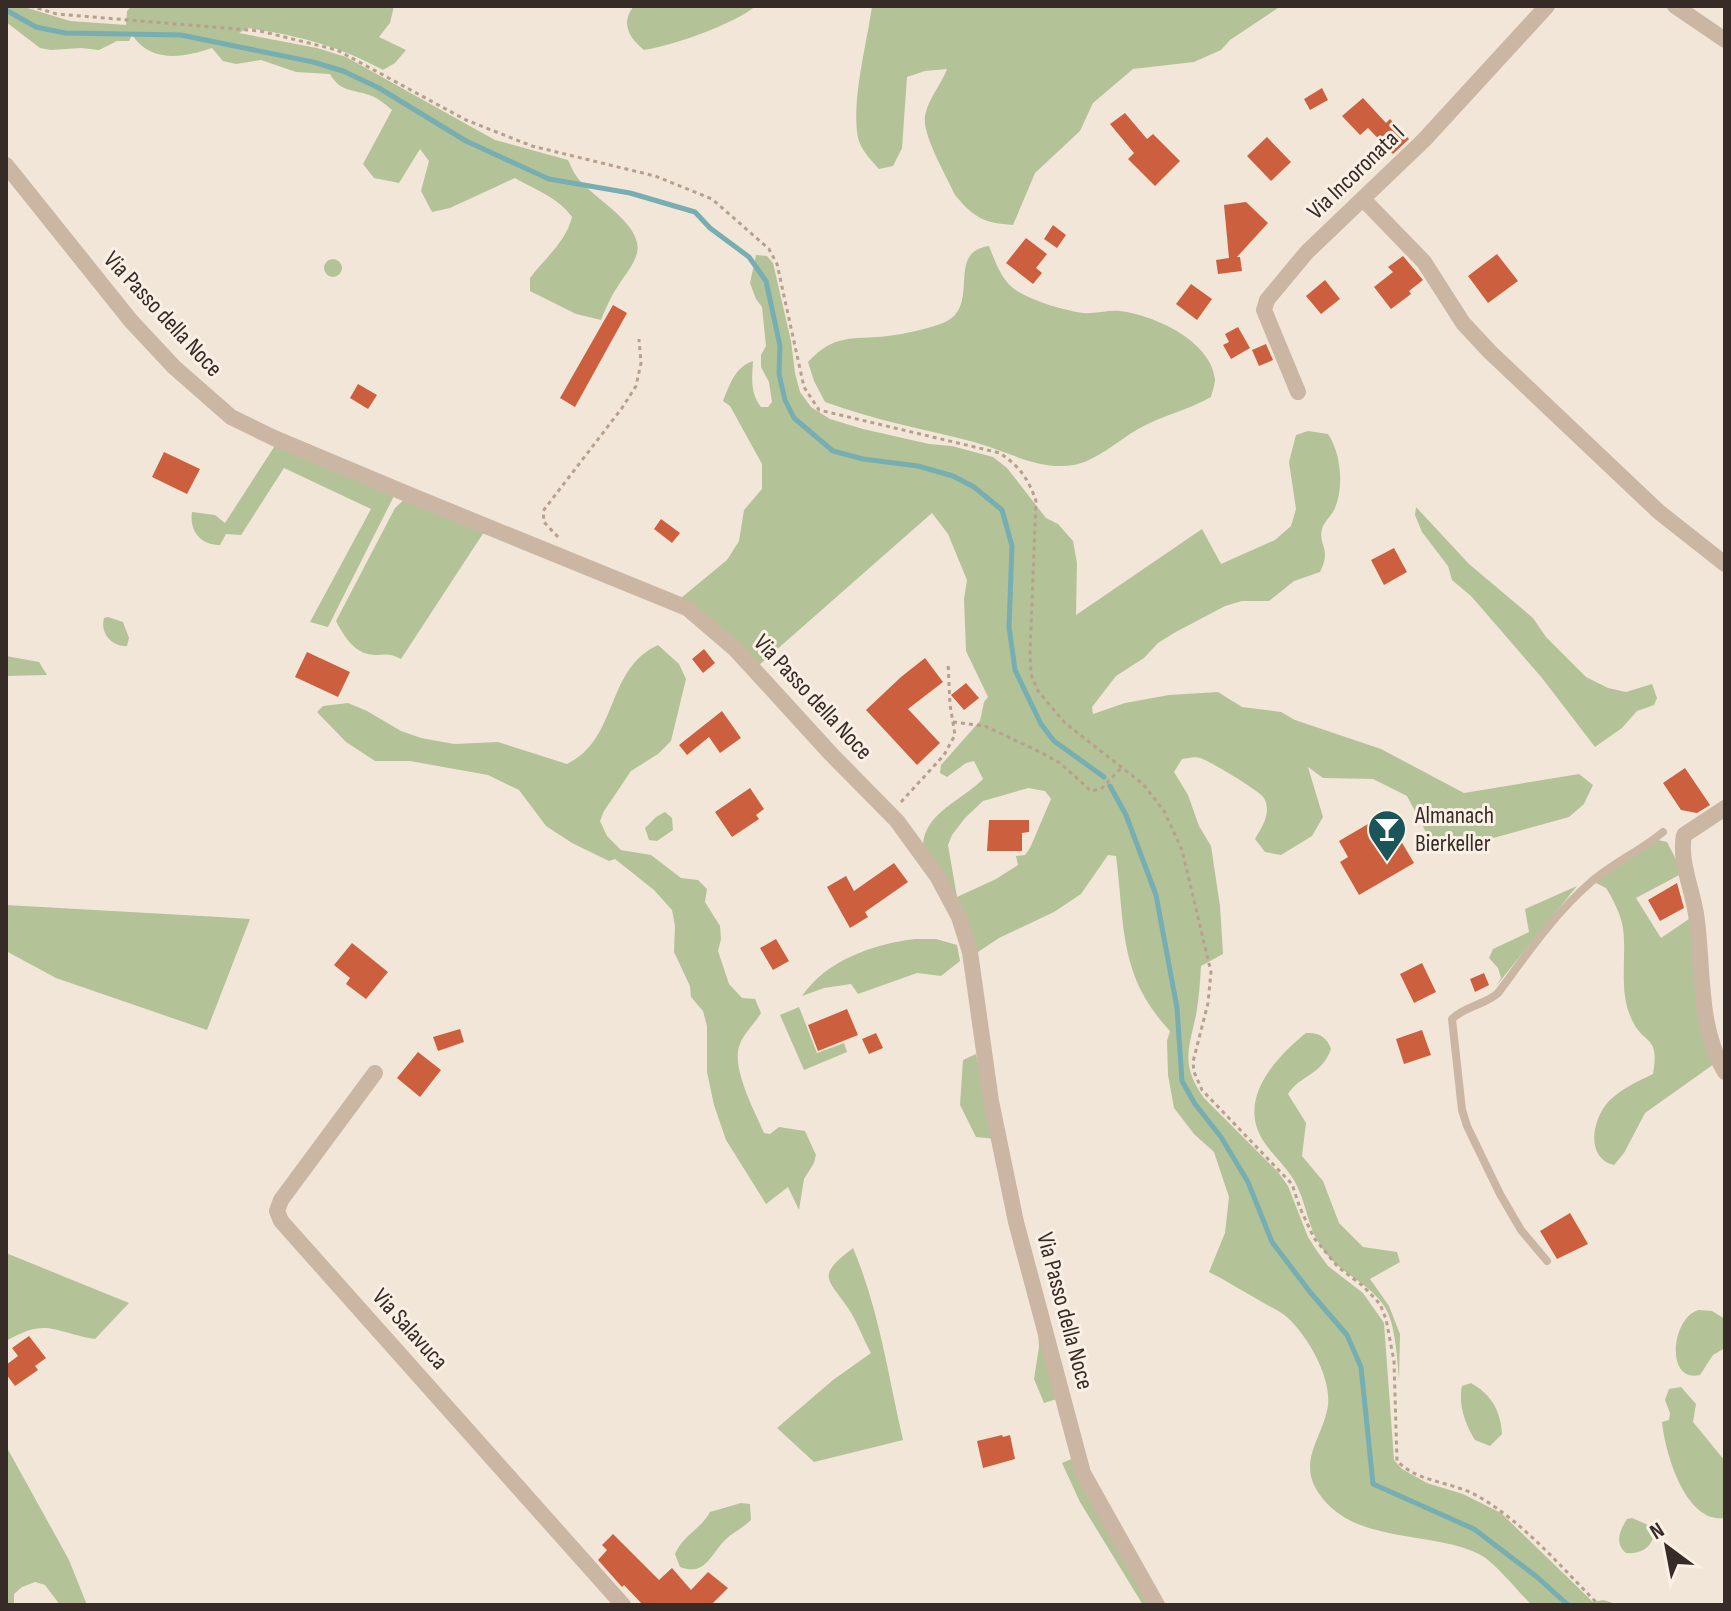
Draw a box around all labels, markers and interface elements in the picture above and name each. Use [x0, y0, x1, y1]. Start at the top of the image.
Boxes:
street label: Via Incoronata I [1301, 119, 1411, 225]
street label: Via Passo della Noce [97, 245, 229, 383]
street label: Via Passo della Noce [747, 628, 879, 766]
place label: Almanach Bierkeller [1414, 801, 1494, 858]
bar icon: Almanach Bierkeller [1366, 808, 1408, 863]
street label: Via Passo della Noce [1030, 1229, 1100, 1393]
street label: Via Salavuca [366, 1282, 454, 1376]
north arrow [1627, 1507, 1707, 1587]
text: N [1645, 1517, 1669, 1546]

